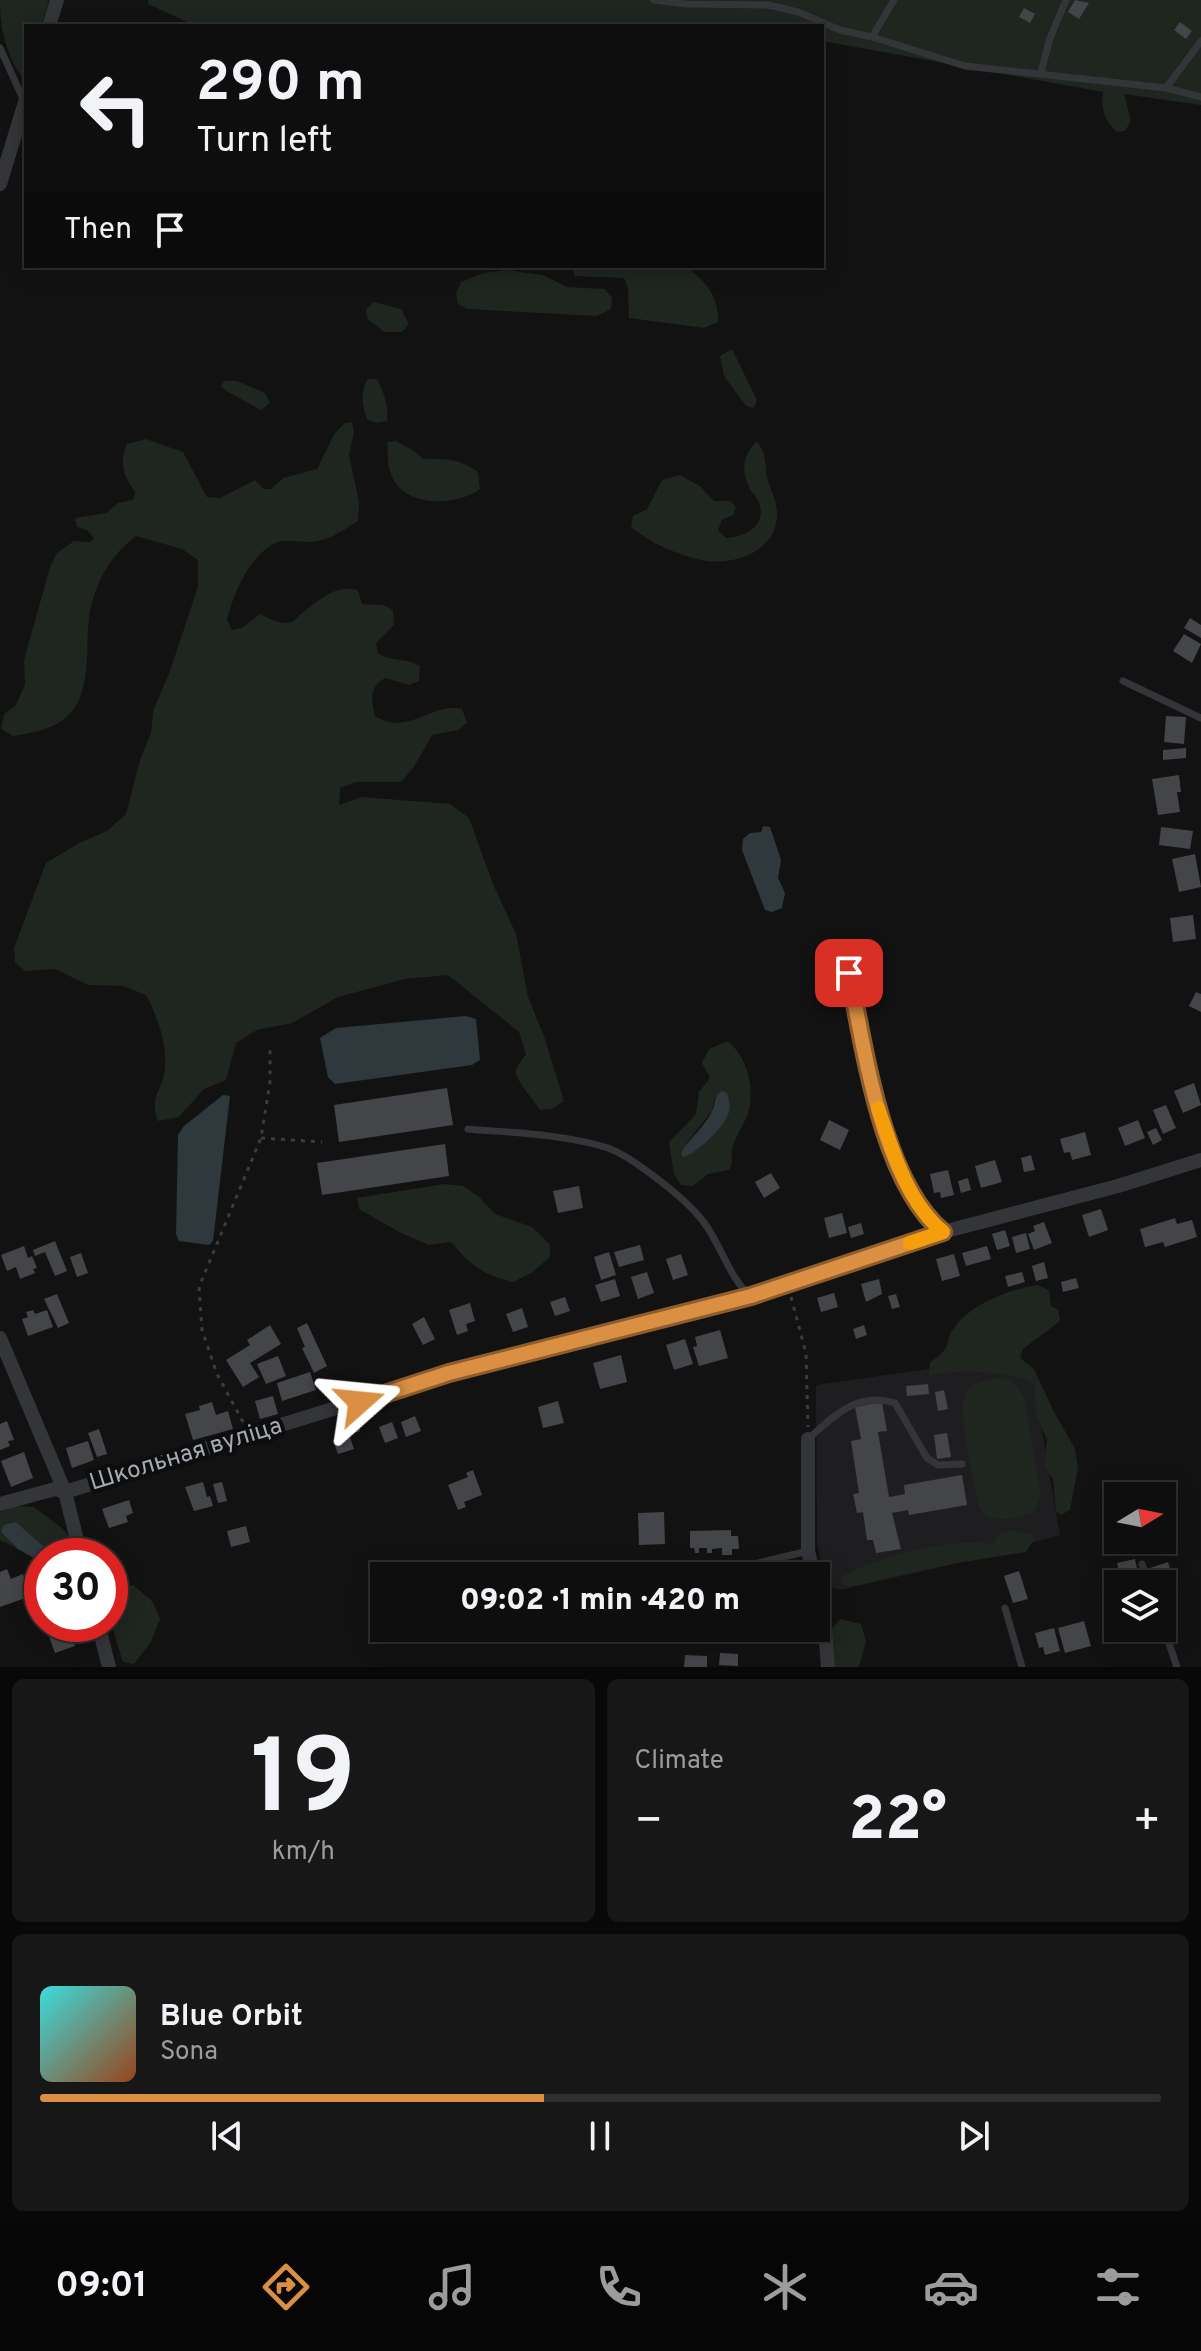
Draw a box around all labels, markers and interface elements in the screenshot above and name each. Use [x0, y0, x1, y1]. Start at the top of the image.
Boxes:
text: 290 m [196, 50, 365, 120]
icon: left [64, 56, 168, 160]
text: Turn left [196, 119, 333, 165]
icon: arrive [148, 208, 192, 252]
text: Then [64, 212, 132, 249]
pin [815, 939, 883, 1007]
icon: arrive [827, 951, 871, 995]
position arrow [318, 1360, 402, 1444]
street label: Школьная вуліца [86, 1411, 286, 1499]
north arrow [1104, 1482, 1176, 1554]
map controls [1104, 1482, 1176, 1642]
speed limit sign: 30 [24, 1538, 128, 1642]
button: layers [1104, 1570, 1176, 1642]
text: 09:02 · 1 min · 420 m [460, 1583, 740, 1620]
text: 19 [250, 1718, 356, 1850]
text: Climate [635, 1745, 724, 1778]
text: 22° [849, 1785, 947, 1861]
text: − [635, 1795, 663, 1851]
text: + [1133, 1795, 1161, 1851]
text: km/h [272, 1836, 335, 1869]
text: Blue Orbit [160, 1999, 303, 2036]
text: Sona [160, 2036, 218, 2069]
icon: previous [205, 2114, 249, 2158]
icon: pause [578, 2114, 622, 2158]
icon: next [952, 2114, 996, 2158]
icon: directions [258, 2259, 314, 2315]
icon: music [424, 2259, 480, 2315]
icon: phone [591, 2259, 647, 2315]
icon: climate [757, 2259, 813, 2315]
icon: car [923, 2259, 979, 2315]
icon: filters [1090, 2259, 1146, 2315]
text: 09:01 [55, 2264, 148, 2310]

